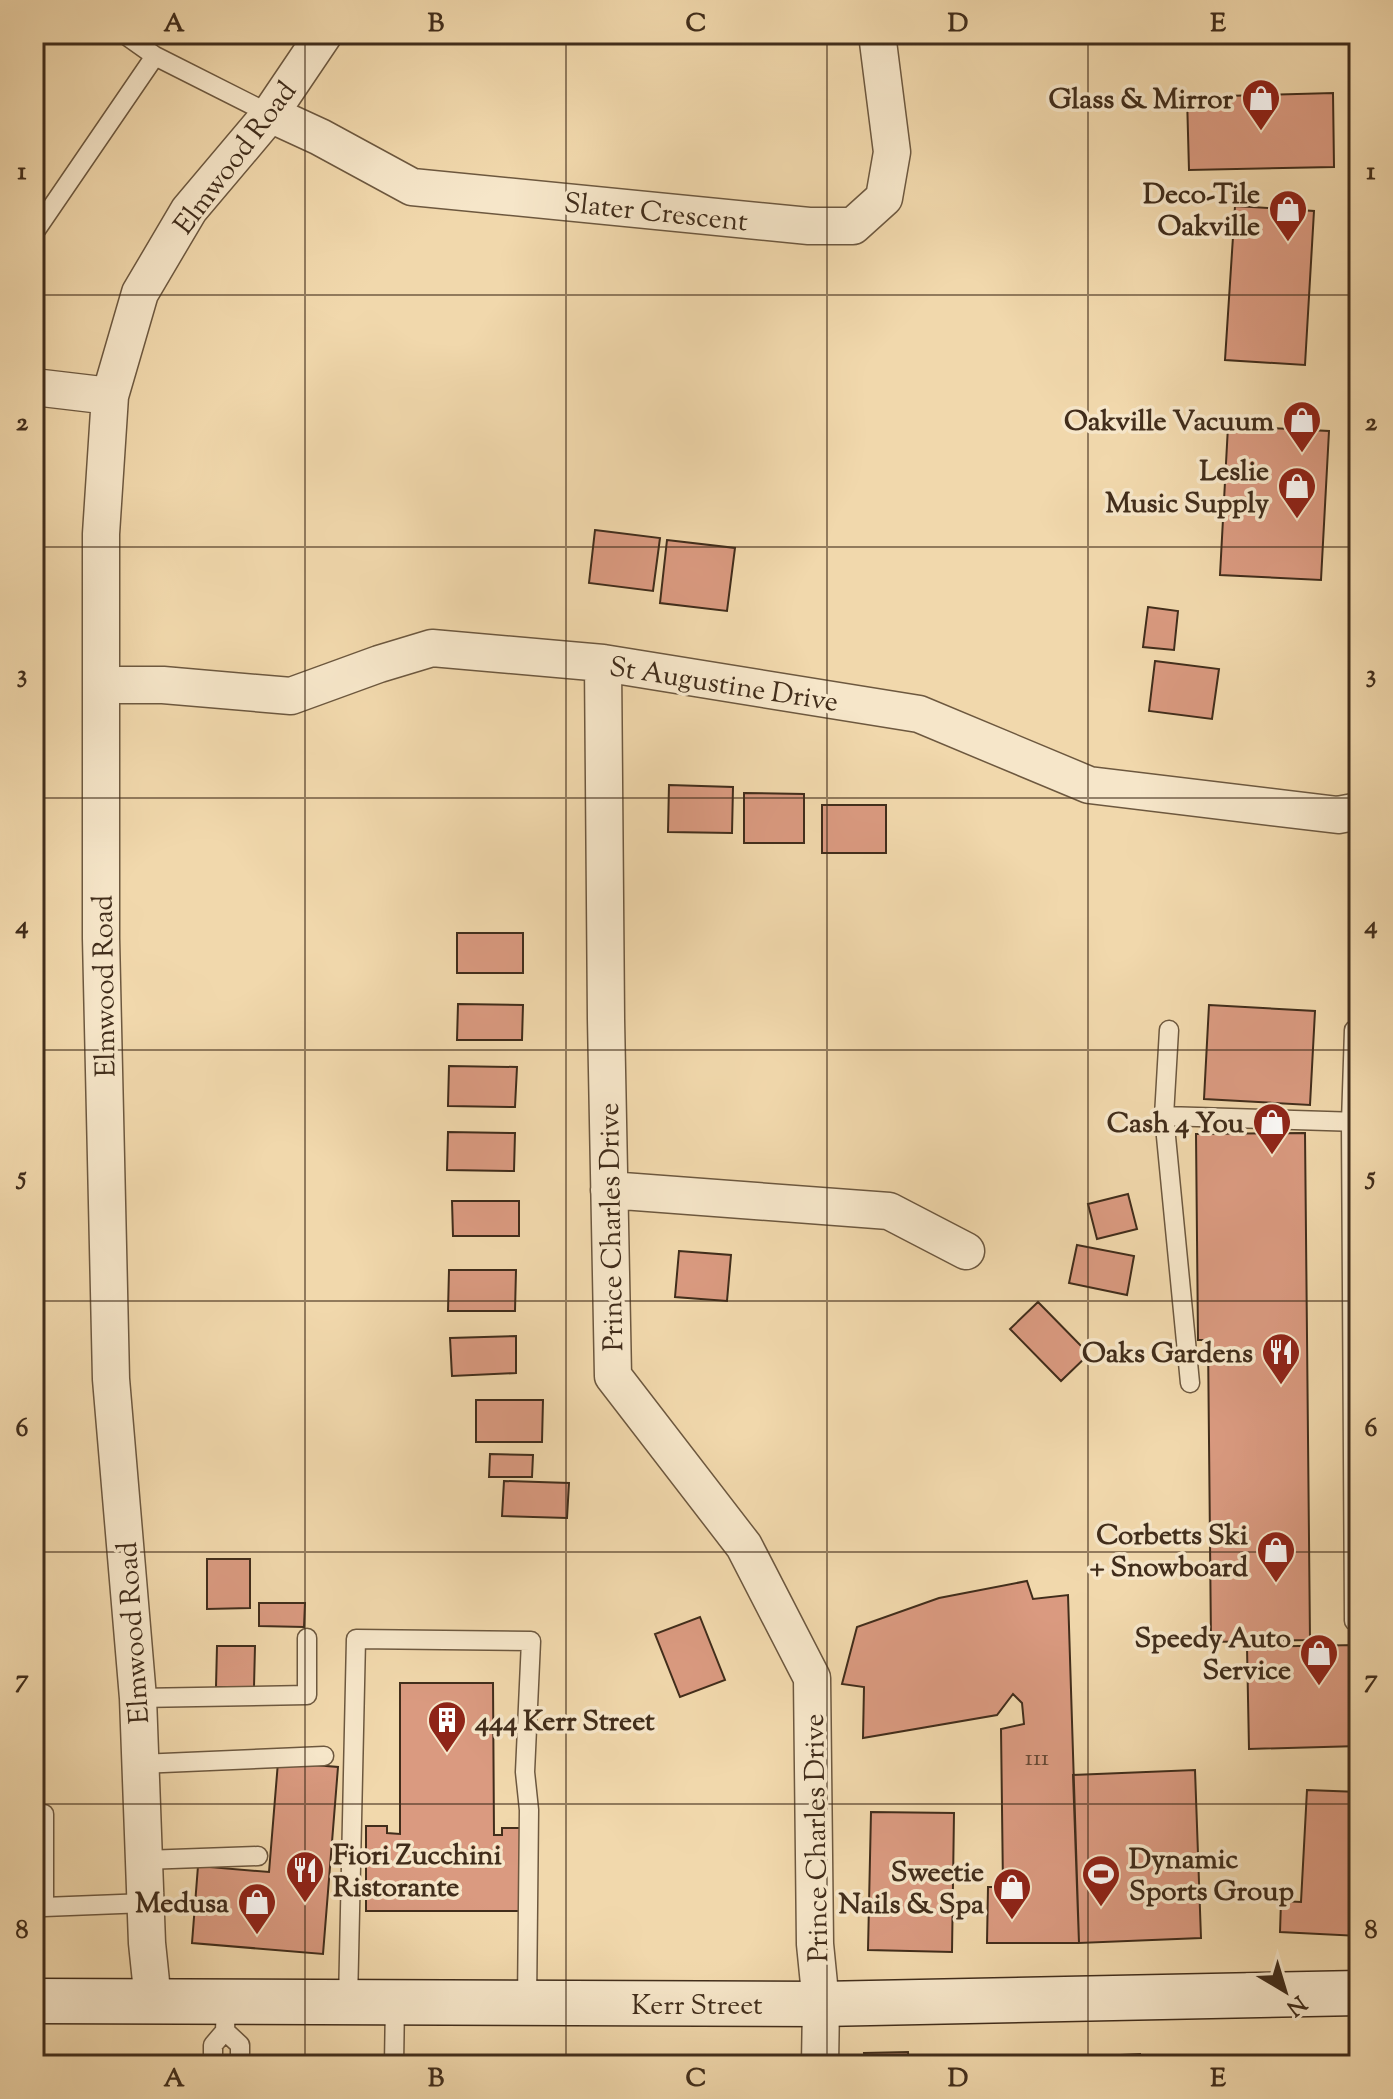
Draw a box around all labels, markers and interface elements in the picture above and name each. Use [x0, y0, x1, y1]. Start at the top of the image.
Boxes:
text: A [163, 6, 185, 43]
text: B [428, 6, 445, 43]
text: C [686, 6, 706, 43]
text: D [948, 6, 968, 43]
text: E [1210, 6, 1226, 43]
street label: Elmwood Road [165, 74, 307, 244]
shop icon: Glass & Mirror [1240, 77, 1282, 132]
place label: Glass & Mirror [1049, 81, 1233, 121]
text: 1 [18, 154, 27, 191]
text: 1 [1367, 154, 1376, 191]
place label: Deco-Tile Oakville [1143, 176, 1260, 248]
street label: Slater Crescent [562, 184, 750, 244]
shop icon: Deco-Tile Oakville [1267, 188, 1309, 243]
shop icon: Oakville Vacuum [1281, 399, 1323, 454]
place label: Oakville Vacuum [1064, 403, 1275, 443]
text: 2 [16, 405, 29, 442]
text: 2 [1365, 405, 1378, 442]
place label: Leslie Music Supply [1105, 453, 1269, 525]
shop icon: Leslie Music Supply [1276, 465, 1318, 520]
street label: St Augustine Drive [606, 648, 841, 724]
text: 3 [17, 657, 27, 694]
text: 3 [1366, 657, 1376, 694]
street label: Elmwood Road [84, 894, 128, 1078]
text: 4 [14, 908, 29, 945]
text: 4 [1363, 908, 1378, 945]
shop icon: Cash 4 You [1251, 1101, 1293, 1156]
street label: Prince Charles Drive [591, 1102, 635, 1352]
place label: Cash 4 You [1107, 1105, 1245, 1145]
text: 5 [16, 1159, 27, 1196]
text: 5 [1365, 1159, 1376, 1196]
restaurant icon: Oaks Gardens [1260, 1331, 1302, 1386]
place label: Oaks Gardens [1082, 1335, 1253, 1375]
text: 6 [16, 1411, 29, 1448]
text: 6 [1365, 1411, 1378, 1448]
place label: Corbetts Ski + Snowboard [1090, 1517, 1248, 1589]
shop icon: Corbetts Ski + Snowboard [1255, 1529, 1297, 1584]
street label: Elmwood Road [109, 1540, 161, 1725]
place label: Speedy Auto Service [1134, 1620, 1291, 1692]
shop icon: Speedy Auto Service [1298, 1632, 1340, 1687]
text: 7 [15, 1662, 29, 1699]
text: 7 [1364, 1662, 1378, 1699]
building icon: 444 Kerr Street [426, 1699, 468, 1754]
place label: 444 Kerr Street [474, 1703, 655, 1743]
street label: Prince Charles Drive [796, 1713, 840, 1963]
house number: 111 [1025, 1742, 1049, 1776]
place label: Fiori Zucchini Ristorante [333, 1837, 502, 1909]
place label: Dynamic Sports Group [1129, 1841, 1294, 1913]
restaurant icon: Fiori Zucchini Ristorante [284, 1849, 326, 1904]
sports icon: Dynamic Sports Group [1080, 1853, 1122, 1908]
place label: Sweetie Nails & Spa [839, 1854, 984, 1926]
shop icon: Sweetie Nails & Spa [991, 1866, 1033, 1921]
shop icon: Medusa [236, 1881, 278, 1936]
place label: Medusa [135, 1885, 229, 1925]
text: 8 [15, 1913, 29, 1950]
text: 8 [1364, 1913, 1378, 1950]
north arrow [1245, 1951, 1325, 2031]
text: N [1278, 1986, 1312, 2023]
street label: Kerr Street [631, 1987, 763, 2027]
text: A [163, 2061, 185, 2098]
text: B [428, 2061, 445, 2098]
text: C [686, 2061, 706, 2098]
text: D [948, 2061, 968, 2098]
text: E [1210, 2061, 1226, 2098]

